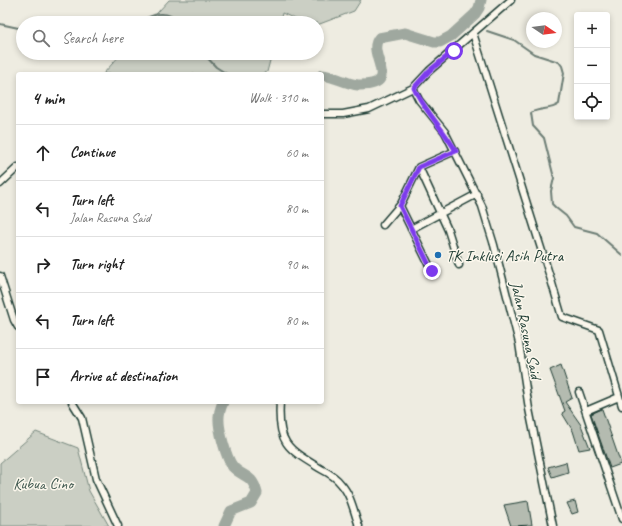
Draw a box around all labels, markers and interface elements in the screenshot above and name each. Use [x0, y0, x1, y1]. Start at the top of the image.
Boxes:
north arrow [526, 12, 562, 48]
map controls [574, 12, 610, 120]
button: + [574, 12, 610, 48]
search box [16, 16, 324, 60]
icon: search [30, 27, 52, 49]
text: Search here [62, 29, 123, 48]
route start [445, 42, 463, 60]
button: − [574, 48, 610, 84]
button: locate [574, 84, 610, 120]
text: 4 min [32, 88, 65, 109]
text: Walk · 310 m [249, 90, 308, 106]
icon: ahead [32, 142, 54, 164]
text: Continue [70, 143, 115, 162]
text: 60 m [286, 145, 308, 161]
text: Turn left [70, 191, 113, 210]
icon: left [32, 198, 54, 220]
text: 80 m [286, 201, 308, 217]
text: Jalan Rasuna Said [70, 210, 150, 226]
place label: TK Inklusi Asih Putra [446, 246, 565, 266]
marker: TK Inklusi Asih Putra [433, 250, 443, 260]
icon: right [32, 254, 54, 276]
text: Turn right [70, 255, 123, 274]
text: 90 m [286, 257, 308, 273]
route end [423, 262, 441, 280]
street label: Jalan Rasuna Said [506, 279, 547, 383]
icon: left [32, 310, 54, 332]
text: Turn left [70, 311, 113, 330]
text: 80 m [286, 313, 308, 329]
icon: arrive [32, 366, 54, 388]
text: Arrive at destination [70, 367, 177, 386]
park label: Kubua Cino [13, 474, 75, 494]

